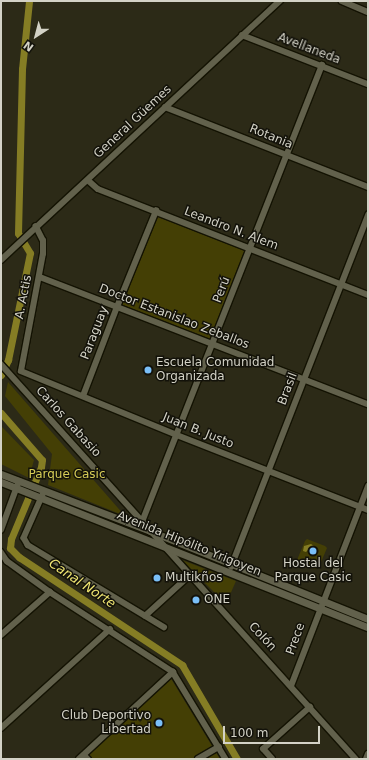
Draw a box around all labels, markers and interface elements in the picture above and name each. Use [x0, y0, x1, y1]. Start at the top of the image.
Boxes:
north arrow [16, 16, 56, 56]
street label: Avellaneda [276, 30, 342, 68]
text: N [21, 38, 36, 54]
street label: General Güemes [91, 82, 175, 162]
street label: Rotania [247, 122, 295, 152]
street label: Leandro N. Alem [182, 204, 280, 254]
street label: A. Actis [13, 274, 35, 320]
street label: Perú [210, 275, 234, 305]
street label: Doctor Estanislao Zeballos [97, 282, 251, 352]
street label: Paraguay [78, 304, 112, 362]
place label: Escuela Comunidad Organizada [156, 356, 274, 384]
marker: Escuela Comunidad Organizada [143, 365, 153, 375]
street label: Brasil [275, 371, 301, 407]
street label: Carlos Gabasio [33, 384, 103, 460]
street label: Juan B. Justo [160, 410, 236, 452]
park label: Parque Casic [28, 468, 106, 482]
street label: Avenida Hipólito Yrigoyen [115, 508, 263, 580]
marker: Hostal del Parque Casic [308, 546, 318, 556]
water label: Canal Norte [46, 556, 118, 612]
place label: Hostal del Parque Casic [274, 557, 352, 585]
place label: Multikños [165, 571, 222, 585]
marker: Multikños [152, 573, 162, 583]
place label: ONE [204, 593, 230, 607]
marker: ONE [191, 595, 201, 605]
street label: Colón [245, 620, 279, 654]
street label: Prece [284, 621, 308, 657]
place label: Club Deportivo Libertad [61, 709, 151, 737]
marker: Club Deportivo Libertad [154, 718, 164, 728]
scale bar [225, 718, 322, 744]
text: 100 m [230, 726, 268, 740]

